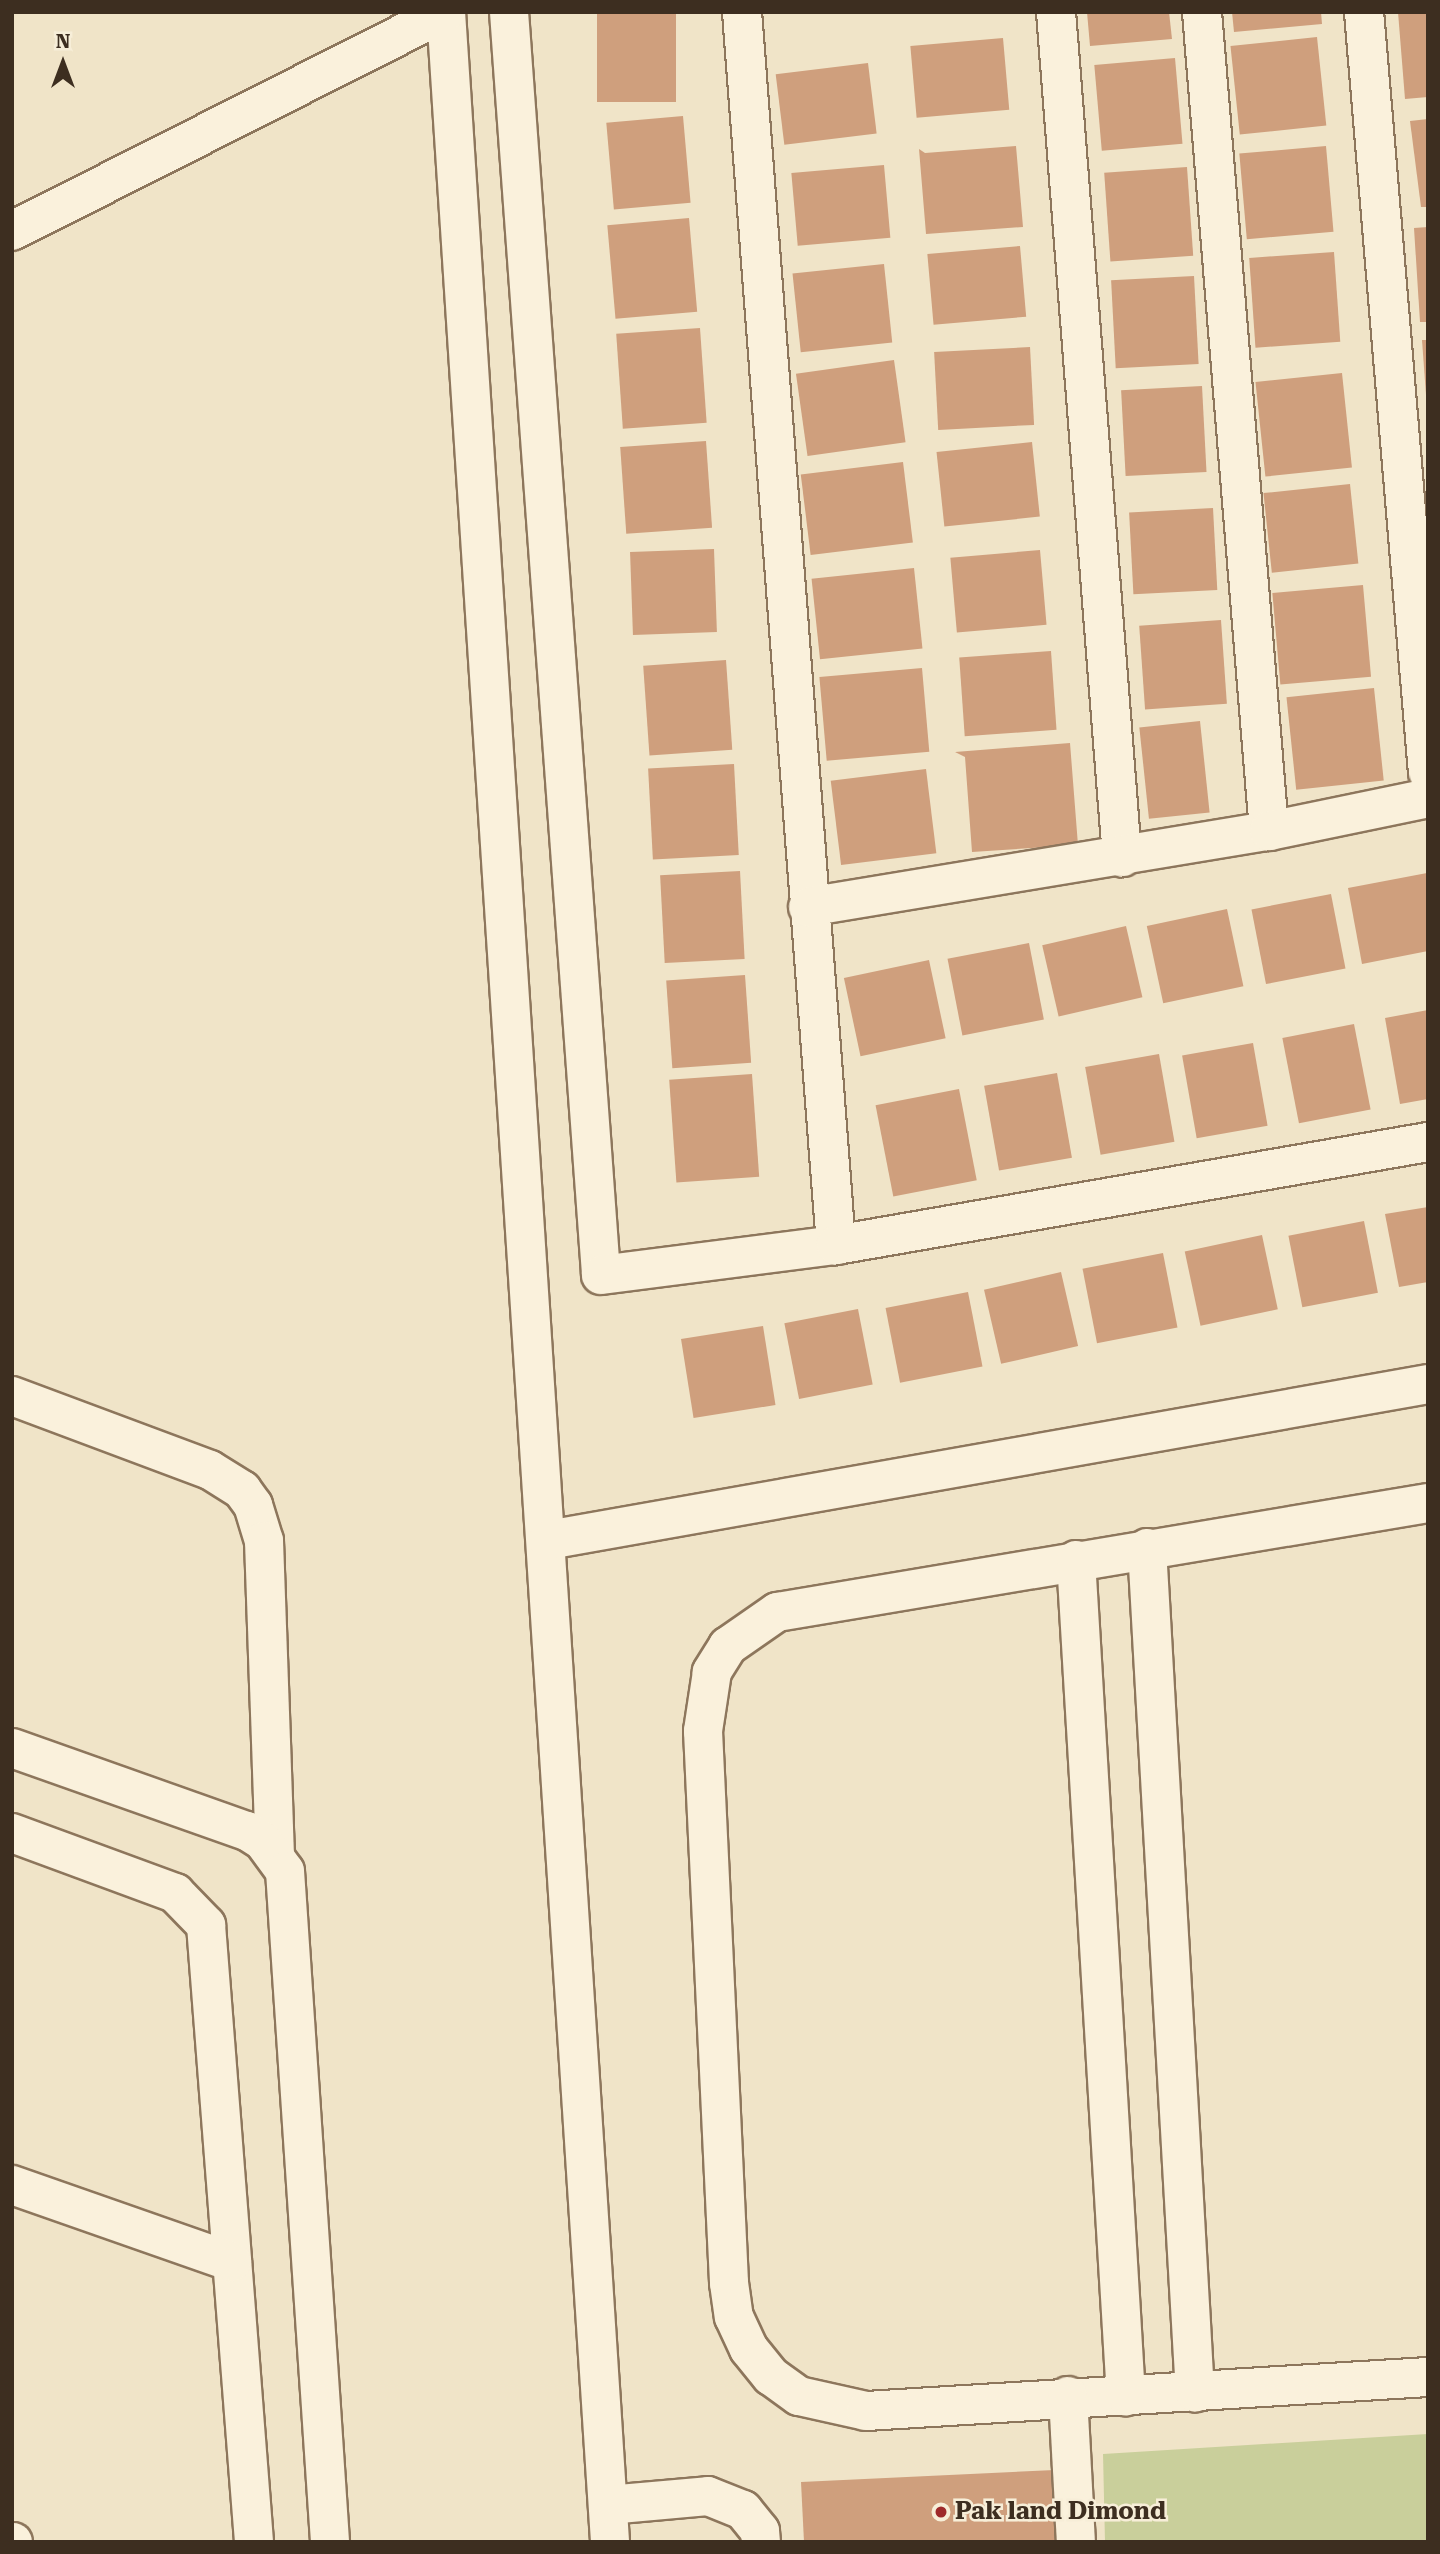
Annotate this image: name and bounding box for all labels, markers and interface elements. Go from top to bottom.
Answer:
north arrow [28,28,98,98]
text: N [56,30,70,53]
place label: Pak land Dimond [955,2498,1166,2526]
marker: Pak land Dimond [933,2504,949,2520]

